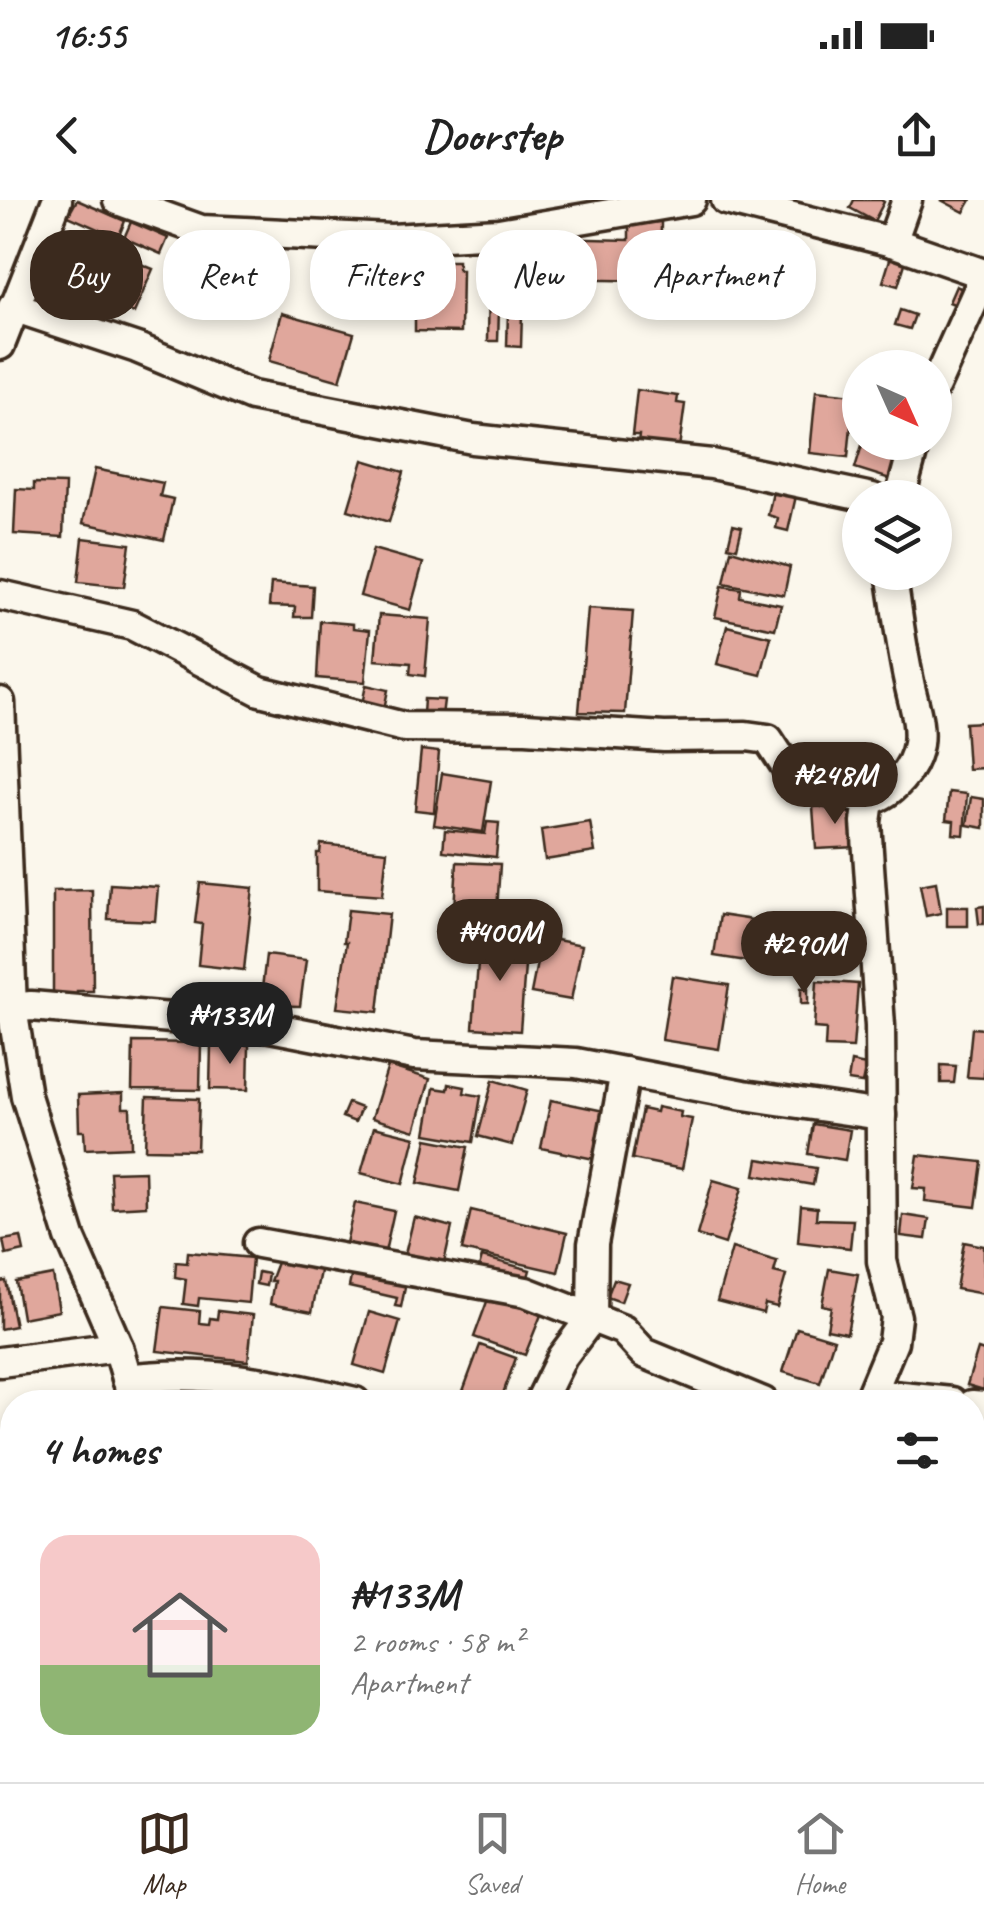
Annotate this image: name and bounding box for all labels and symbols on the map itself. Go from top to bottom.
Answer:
north arrow [842,350,952,460]
pin: ₦248M [765,742,905,827]
pin: ₦400M [430,899,570,984]
pin: ₦290M [734,911,874,996]
pin: ₦133M [160,982,300,1067]

